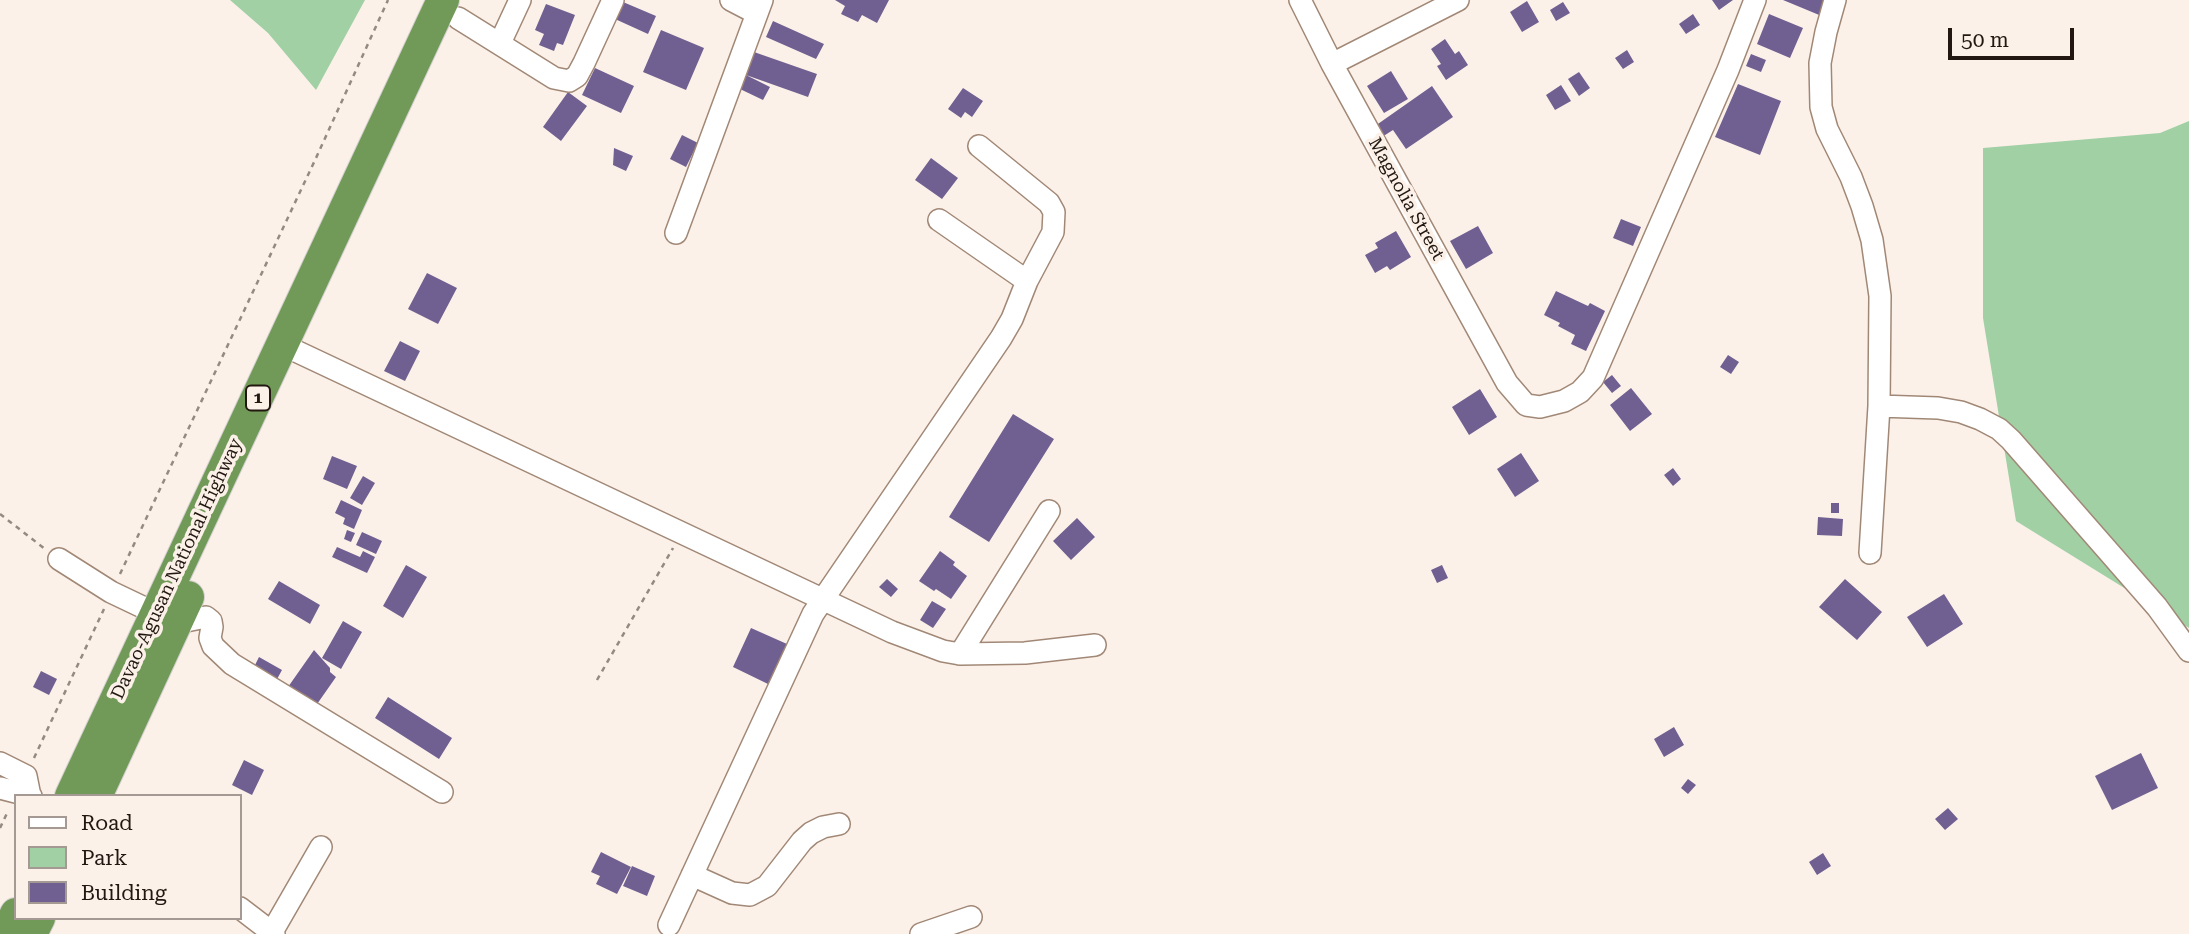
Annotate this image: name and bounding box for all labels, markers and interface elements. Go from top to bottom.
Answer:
scale bar [1951,14,2077,58]
text: 50 m [1961,28,2009,52]
street label: Magnolia Street [1363,134,1449,264]
road number: 1 [246,386,270,410]
street label: Davao-Agusan National Highway [107,435,247,703]
legend [14,794,242,920]
text: Road [81,811,133,835]
text: Park [81,846,127,870]
text: Building [81,881,167,905]

